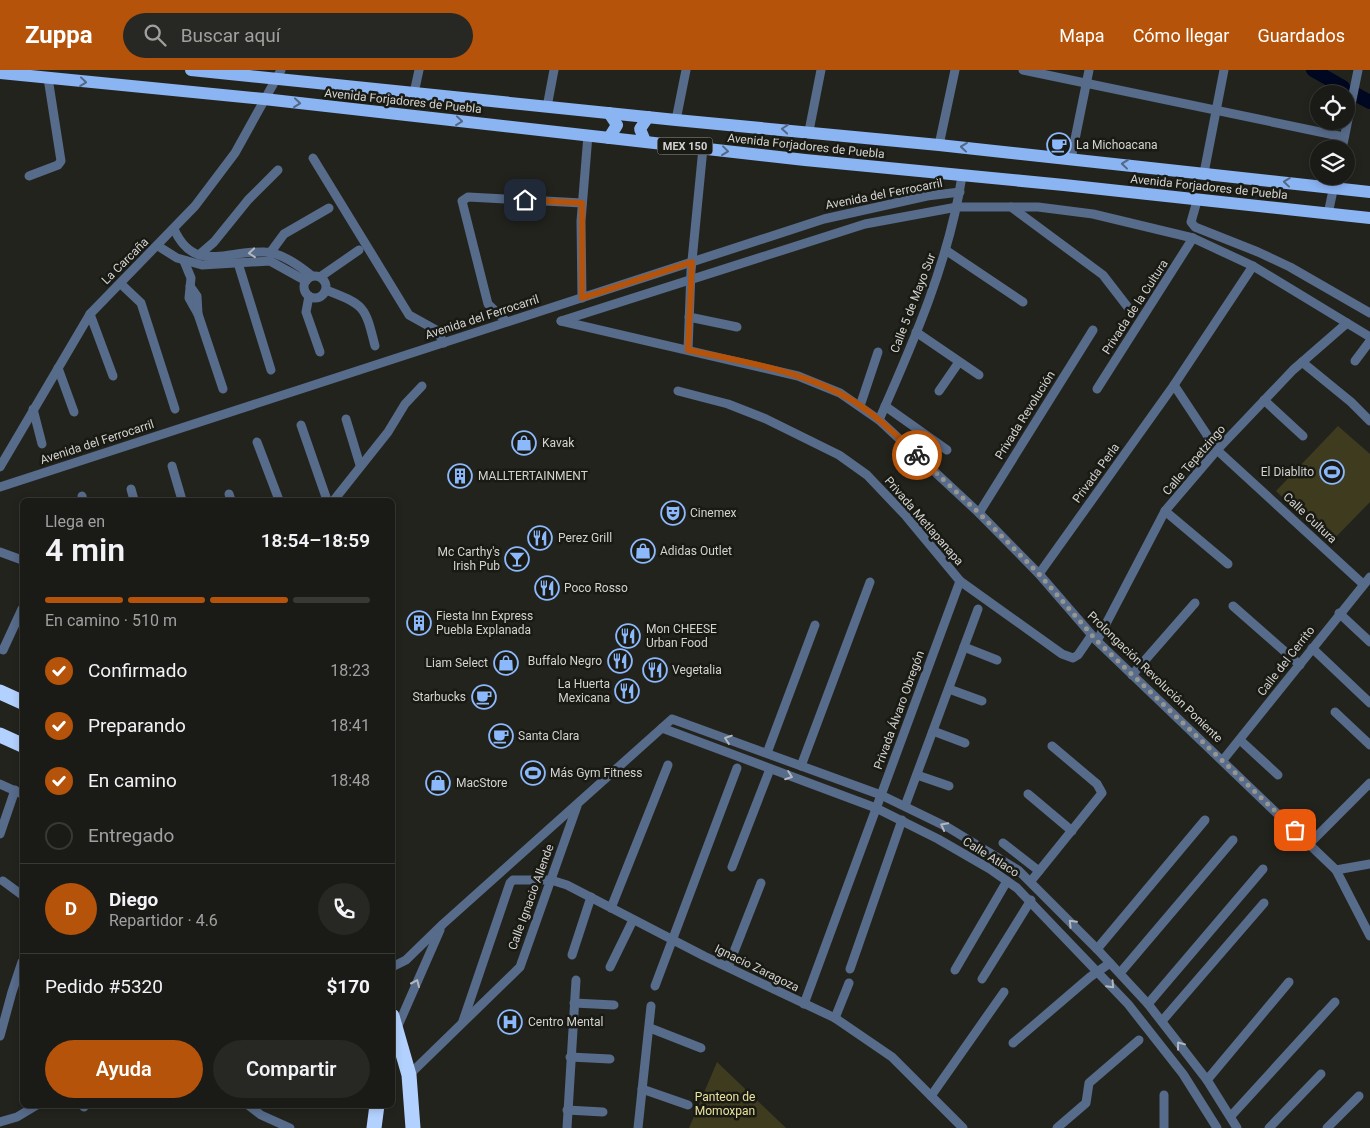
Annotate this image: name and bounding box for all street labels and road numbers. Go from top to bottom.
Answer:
street label: Avenida Forjadores de Puebla [324,86,482,116]
street label: Avenida Forjadores de Puebla [727,131,885,161]
road number: MEX 150 [658,138,712,154]
street label: Avenida Forjadores de Puebla [1130,172,1288,202]
street label: Avenida del Ferrocarril [824,176,944,212]
street label: La Carcaña [99,235,151,287]
street label: Calle 5 de Mayo Sur [888,251,938,355]
street label: Privada de la Cultura [1099,257,1171,357]
street label: Avenida del Ferrocarril [423,292,541,342]
street label: Privada Revolución [992,368,1058,462]
street label: Avenida del Ferrocarril [38,417,156,467]
street label: Calle Tepetzingo [1160,422,1228,498]
street label: Privada Perla [1070,440,1122,506]
street label: Privada Metlapanapa [882,474,966,568]
street label: Calle Cultura [1280,490,1340,546]
street label: Prolongación Revolución Poniente [1085,609,1225,745]
street label: Calle del Cerrito [1254,623,1318,699]
street label: Privada Álvaro Obregón [870,648,927,771]
street label: Calle Atlaco [960,834,1022,880]
street label: Calle Ignacio Allende [505,842,557,952]
street label: Ignacio Zaragoza [712,941,802,995]

